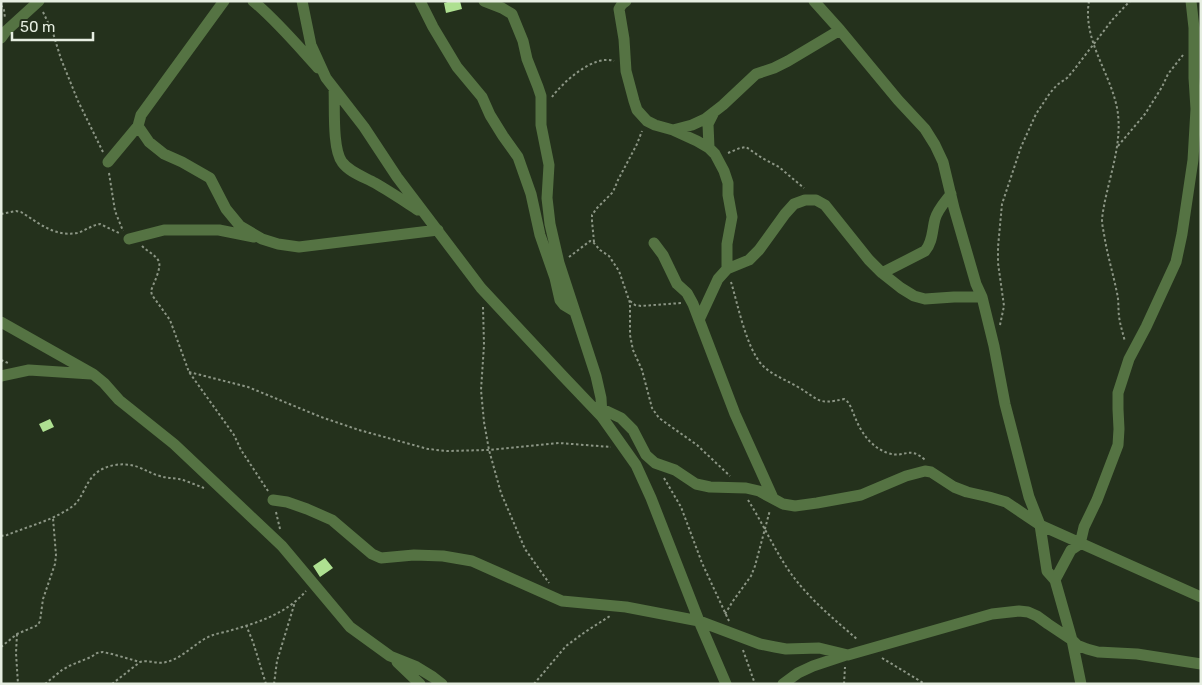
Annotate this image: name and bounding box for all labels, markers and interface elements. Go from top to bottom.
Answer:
scale bar [12,10,94,42]
text: 50 m [20,18,55,36]

